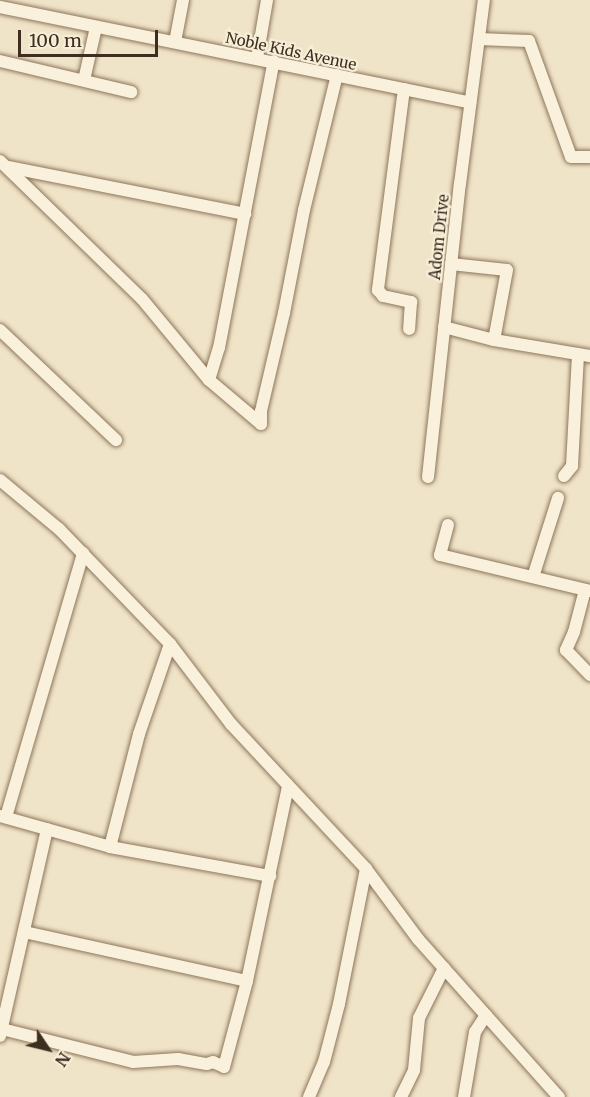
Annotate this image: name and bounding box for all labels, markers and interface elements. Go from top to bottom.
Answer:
scale bar [21,18,160,56]
street label: Noble Kids Avenue [224,28,358,74]
text: 100 m [29,29,82,52]
street label: Adom Drive [426,193,452,281]
north arrow [18,1019,78,1079]
text: N [51,1048,75,1070]

